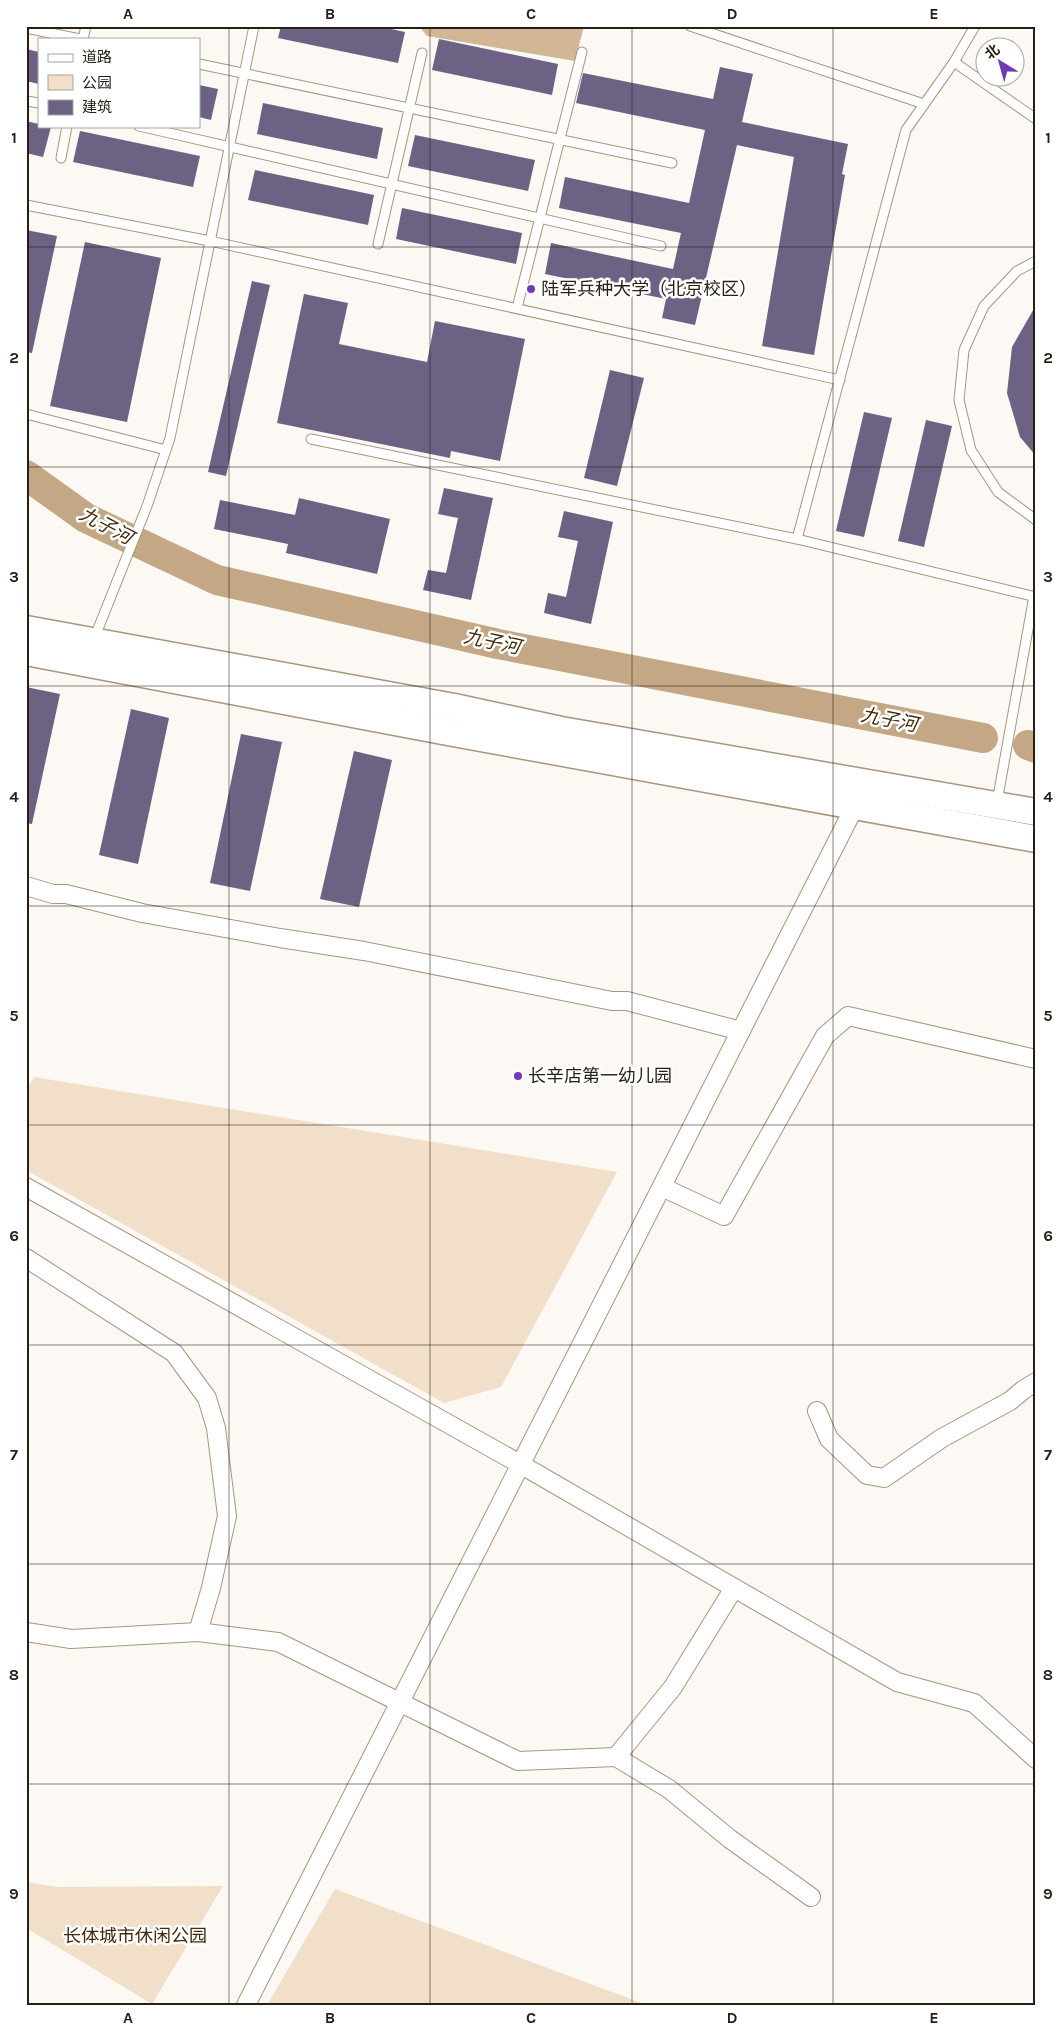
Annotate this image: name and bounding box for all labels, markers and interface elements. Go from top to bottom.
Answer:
text: A [123,4,133,23]
text: B [325,4,335,23]
text: C [526,4,536,23]
text: D [727,4,738,23]
text: E [929,4,939,23]
legend [38,38,200,128]
north arrow [974,38,1024,88]
text: 北 [982,41,1003,63]
text: 道路 [82,48,112,66]
text: 公园 [82,74,112,92]
text: 建筑 [82,98,112,116]
text: 1 [11,128,17,147]
text: 1 [1045,128,1051,147]
place label: 陆军兵种大学（北京校区） [541,278,757,300]
marker: 陆军兵种大学（北京校区） [525,283,537,295]
text: 2 [9,348,19,367]
text: 2 [1043,348,1053,367]
water label: 九子河 [76,503,140,551]
text: 3 [9,567,19,586]
text: 3 [1043,567,1053,586]
water label: 九子河 [462,625,526,660]
water label: 九子河 [859,704,923,737]
text: 4 [9,787,19,806]
text: 4 [1043,787,1053,806]
text: 5 [9,1006,19,1025]
text: 5 [1043,1006,1053,1025]
place label: 长辛店第一幼儿园 [528,1065,672,1087]
marker: 长辛店第一幼儿园 [512,1070,524,1082]
text: 6 [9,1226,19,1245]
text: 6 [1043,1226,1053,1245]
text: 7 [10,1445,18,1464]
text: 7 [1044,1445,1052,1464]
text: 8 [9,1665,19,1684]
text: 8 [1043,1665,1053,1684]
text: 9 [9,1884,19,1903]
text: 9 [1043,1884,1053,1903]
park label: 长体城市休闲公园 [63,1925,207,1947]
text: A [123,2008,133,2027]
text: B [325,2008,335,2027]
text: C [526,2008,536,2027]
text: D [727,2008,738,2027]
text: E [929,2008,939,2027]

